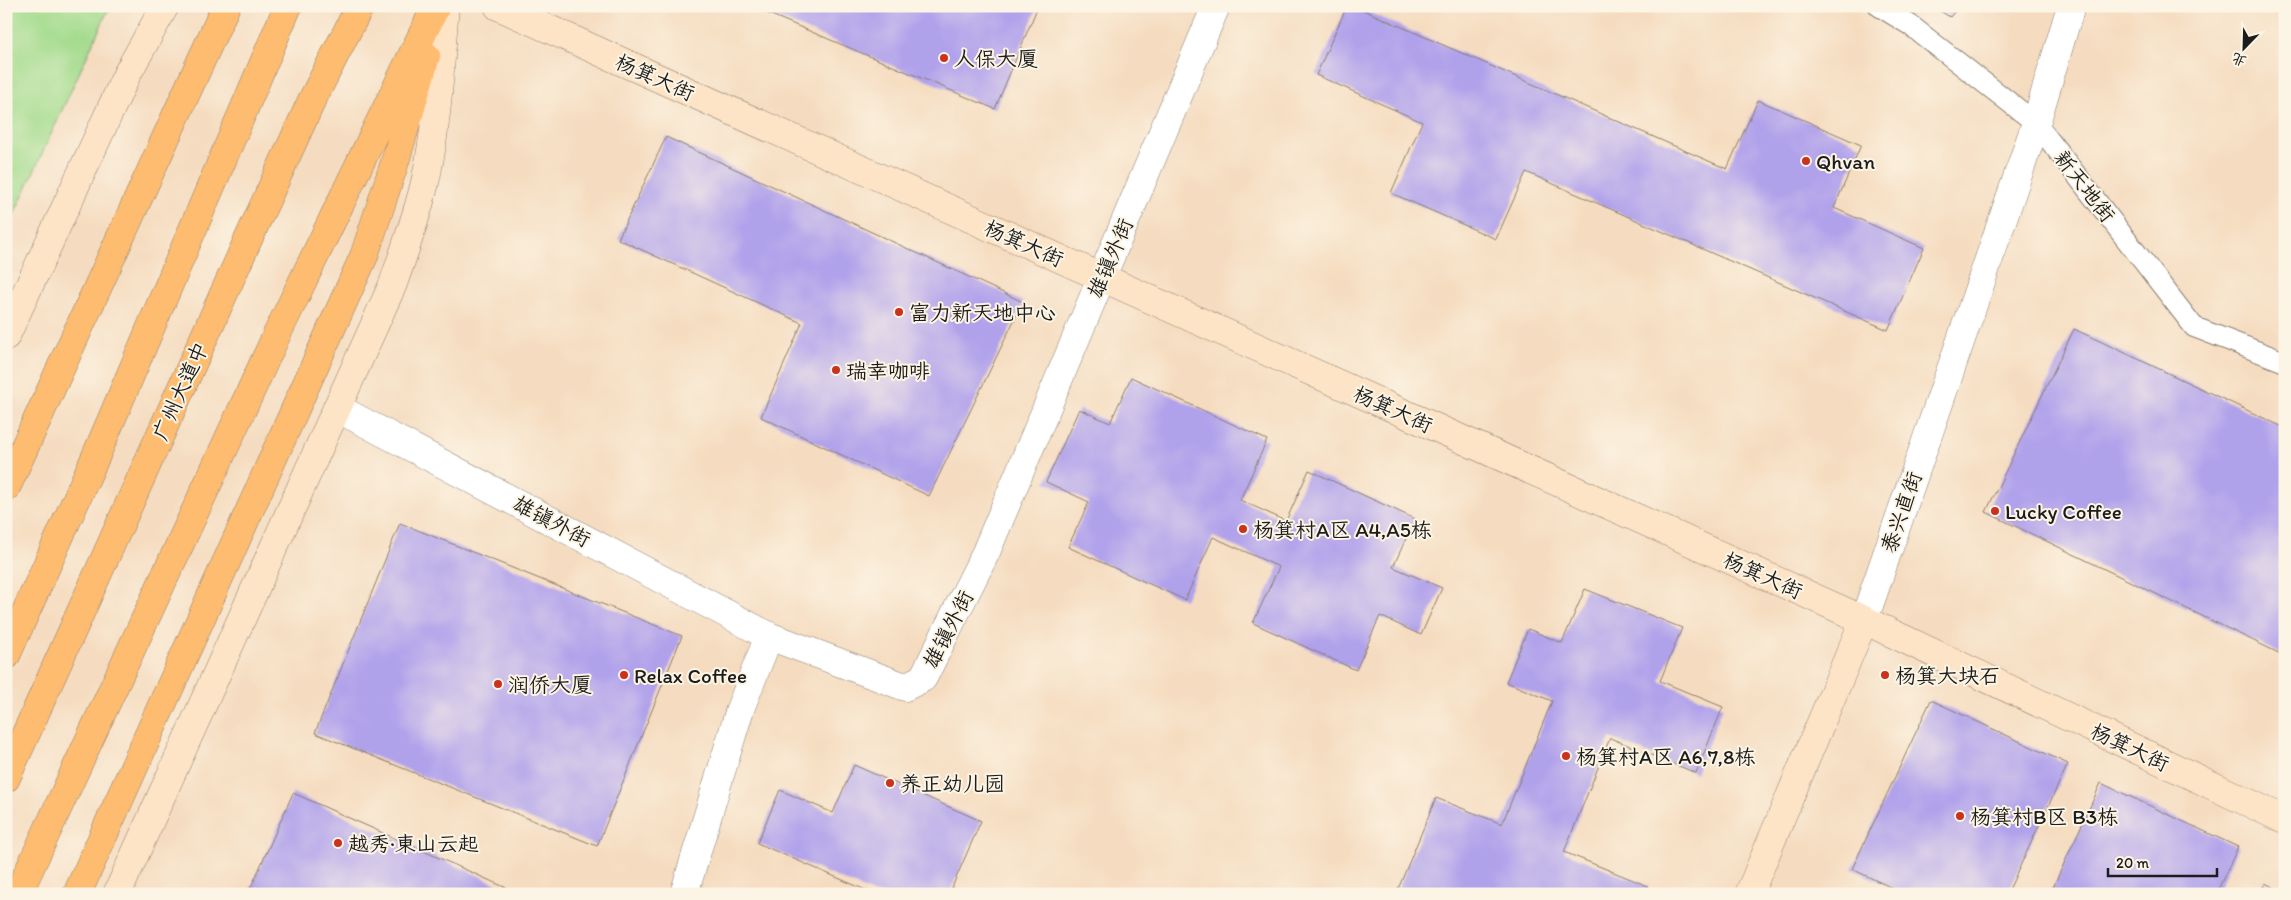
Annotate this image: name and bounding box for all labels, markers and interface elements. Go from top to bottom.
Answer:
north arrow [2218,22,2268,72]
place label: 人保大厦 [954,46,1038,71]
street label: 杨箕大街 [612,48,698,106]
text: 北 [2229,49,2249,70]
marker: 人保大厦 [938,52,950,64]
street label: 新天地街 [2049,145,2121,227]
place label: Qhvan [1816,149,1875,174]
marker: Qhvan [1800,155,1812,167]
street label: 杨箕大街 [981,214,1067,272]
street label: 雄镇外街 [1082,214,1138,302]
place label: 富力新天地中心 [909,300,1056,325]
marker: 富力新天地中心 [893,306,905,318]
street label: 广州大道中 [147,338,213,444]
place label: 瑞幸咖啡 [846,358,930,383]
marker: 瑞幸咖啡 [830,364,842,376]
street label: 杨箕大街 [1350,380,1436,438]
street label: 泰兴直街 [1876,468,1926,556]
street label: 雄镇外街 [509,490,595,552]
place label: Lucky Coffee [2005,499,2122,524]
marker: Lucky Coffee [1989,505,2001,517]
place label: 杨箕村A区 A4,A5栋 [1253,517,1432,542]
marker: 杨箕村A区 A4,A5栋 [1237,523,1249,535]
street label: 杨箕大街 [1720,546,1806,604]
street label: 雄镇外街 [918,586,978,672]
place label: Relax Coffee [634,663,747,688]
place label: 杨箕大块石 [1895,663,2000,688]
marker: Relax Coffee [618,669,630,681]
marker: 杨箕大块石 [1879,669,1891,681]
place label: 润侨大厦 [508,672,592,697]
marker: 润侨大厦 [492,678,504,690]
street label: 杨箕大街 [2087,718,2173,776]
place label: 杨箕村A区 A6,7,8栋 [1576,744,1756,769]
marker: 杨箕村A区 A6,7,8栋 [1560,750,1572,762]
place label: 养正幼儿园 [900,771,1005,796]
marker: 养正幼儿园 [884,777,896,789]
place label: 杨箕村B区 B3栋 [1970,804,2118,829]
marker: 杨箕村B区 B3栋 [1954,810,1966,822]
place label: 越秀·東山云起 [348,831,479,856]
marker: 越秀·東山云起 [332,837,344,849]
scale bar [2108,845,2217,877]
text: 20 m [2116,854,2150,872]

